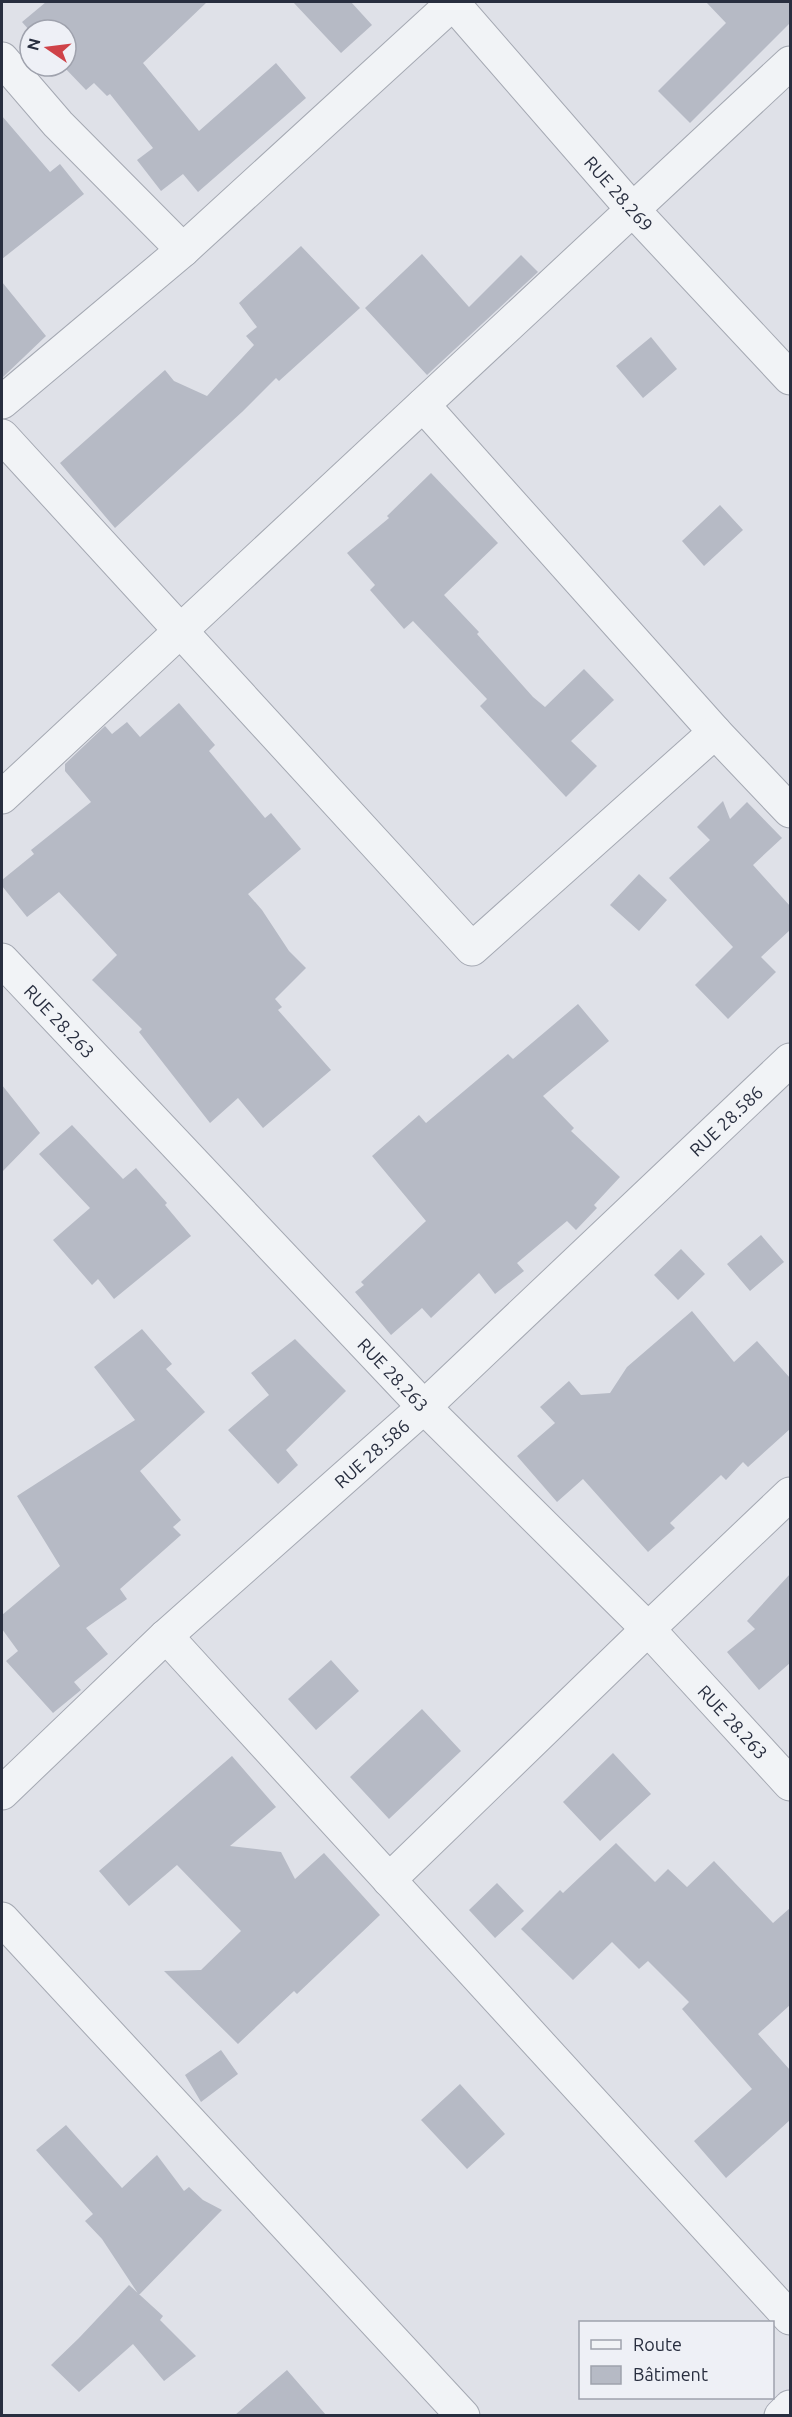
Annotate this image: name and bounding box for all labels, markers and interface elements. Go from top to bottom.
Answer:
north arrow [18,18,78,78]
text: N [23,36,44,52]
street label: RUE 28.269 [581,152,657,235]
street label: RUE 28.263 [20,980,99,1062]
street label: RUE 28.586 [685,1082,766,1160]
street label: RUE 28.263 [354,1334,432,1415]
street label: RUE 28.586 [330,1415,413,1492]
street label: RUE 28.263 [694,1681,772,1763]
legend [579,2321,774,2399]
text: Route [633,2334,682,2354]
text: Bâtiment [633,2364,708,2384]

